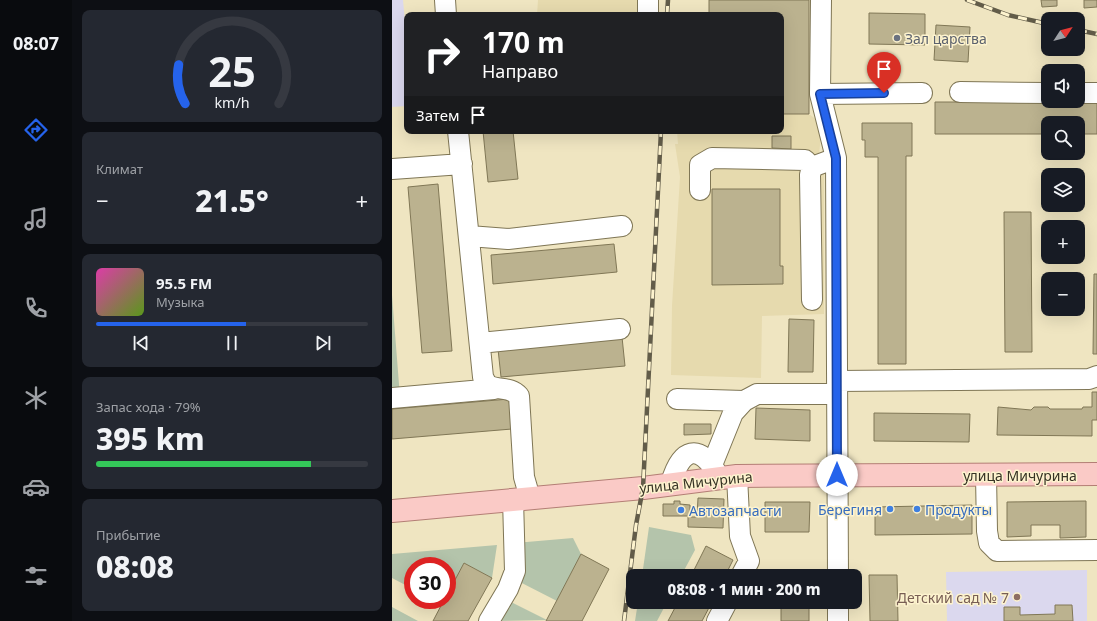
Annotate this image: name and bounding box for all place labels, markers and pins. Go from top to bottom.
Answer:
place label: Зал царства [905,29,987,48]
marker: Зал царства [892,33,902,43]
pin [867,52,901,93]
place label: Берегиня [818,500,882,519]
place label: Продукты [925,500,992,519]
place label: Автозапчасти [689,501,782,520]
marker: Берегиня [885,504,895,514]
marker: Продукты [912,504,922,514]
marker: Автозапчасти [676,505,686,515]
place label: Детский сад № 7 [897,588,1009,607]
marker: Детский сад № 7 [1012,592,1022,602]

